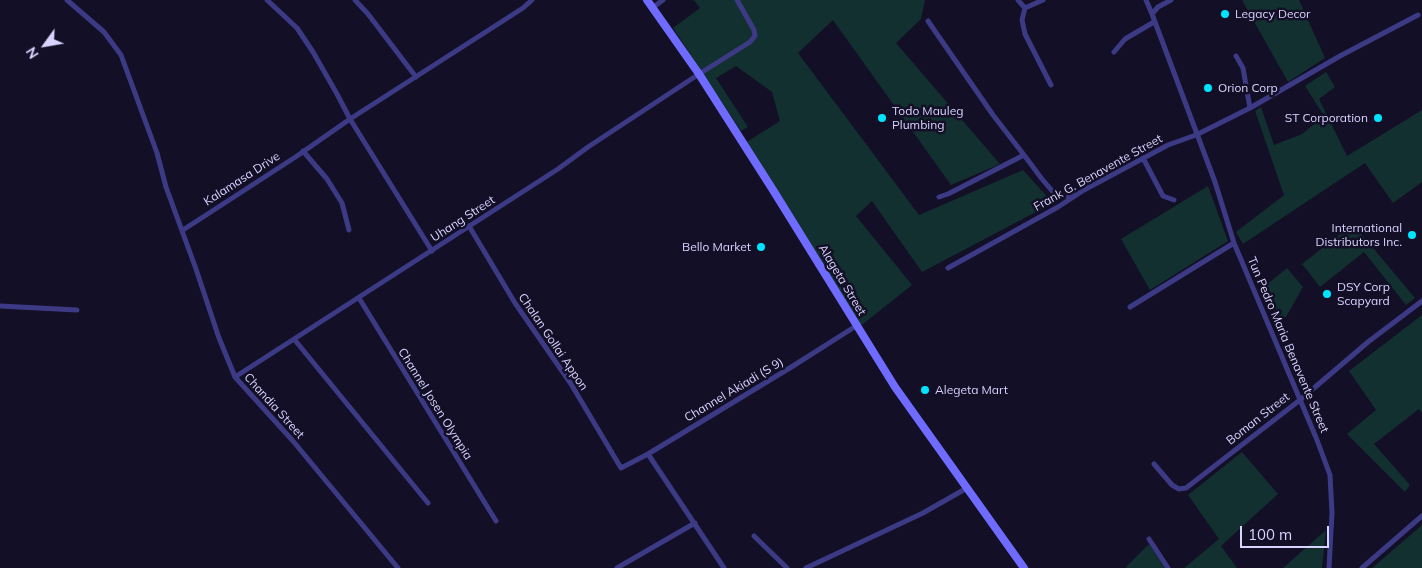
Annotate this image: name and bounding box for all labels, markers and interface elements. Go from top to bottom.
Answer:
place label: Legacy Decor [1235,7,1310,21]
marker: Legacy Decor [1219,8,1231,20]
north arrow [20,20,70,70]
text: N [22,44,43,62]
place label: Orion Corp [1218,81,1278,95]
marker: Orion Corp [1202,82,1214,94]
place label: Todo Mauleg Plumbing [892,104,963,132]
place label: ST Corporation [1285,111,1368,125]
marker: Todo Mauleg Plumbing [876,112,888,124]
marker: ST Corporation [1372,112,1384,124]
street label: Frank G. Benavente Street [1031,132,1165,214]
street label: Kalamasa Drive [201,149,283,209]
street label: Uhang Street [428,193,498,245]
place label: International Distributors Inc. [1315,221,1402,249]
marker: International Distributors Inc. [1406,229,1418,241]
place label: Bello Market [682,240,751,254]
marker: Bello Market [755,241,767,253]
street label: Alageta Street [815,242,869,318]
street label: Tun Pedro Maria Benavente Street [1244,255,1332,435]
place label: DSY Corp Scapyard [1337,280,1390,308]
marker: DSY Corp Scapyard [1321,288,1333,300]
street label: Chalan Gollai Appon [515,291,591,393]
street label: Channel Josen Olympia [395,346,475,462]
street label: Channel Akiadi (S 9) [682,355,786,425]
street label: Chandia Street [241,370,307,442]
place label: Alegeta Mart [935,383,1008,397]
marker: Alegeta Mart [919,384,931,396]
street label: Boman Street [1224,390,1292,448]
scale bar [1242,516,1331,548]
text: 100 m [1248,525,1292,544]

